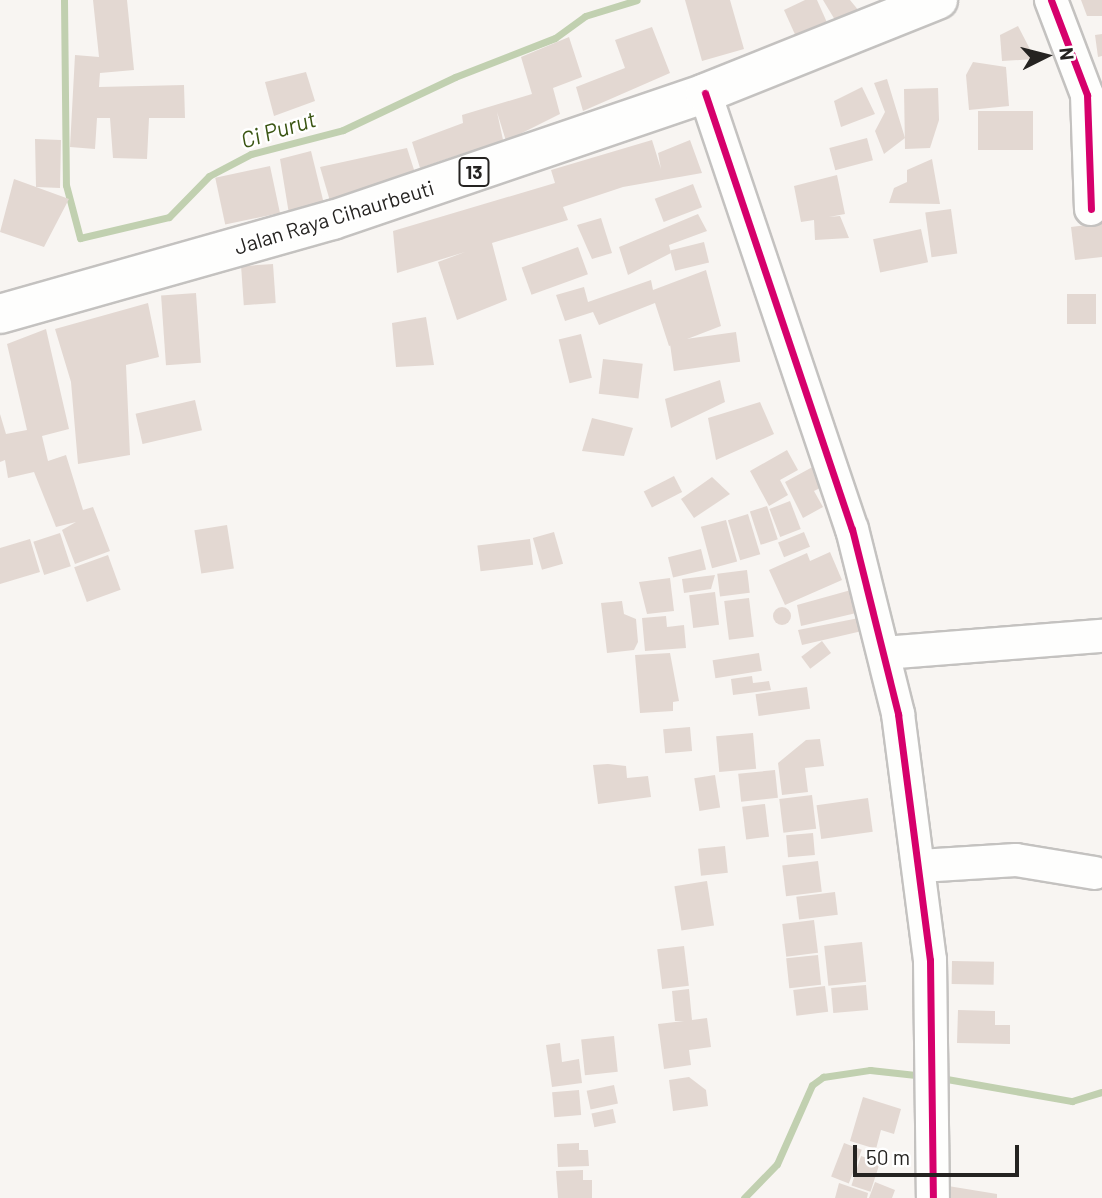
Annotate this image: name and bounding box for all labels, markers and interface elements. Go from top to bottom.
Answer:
north arrow [1011,21,1081,91]
text: N [1055,46,1079,61]
water label: Ci Purut [237,105,319,153]
road number: 13 [458,156,490,188]
street label: Jalan Raya Cihaurbeuti [231,175,437,259]
scale bar [857,1132,1023,1176]
text: 50 m [866,1144,910,1169]

